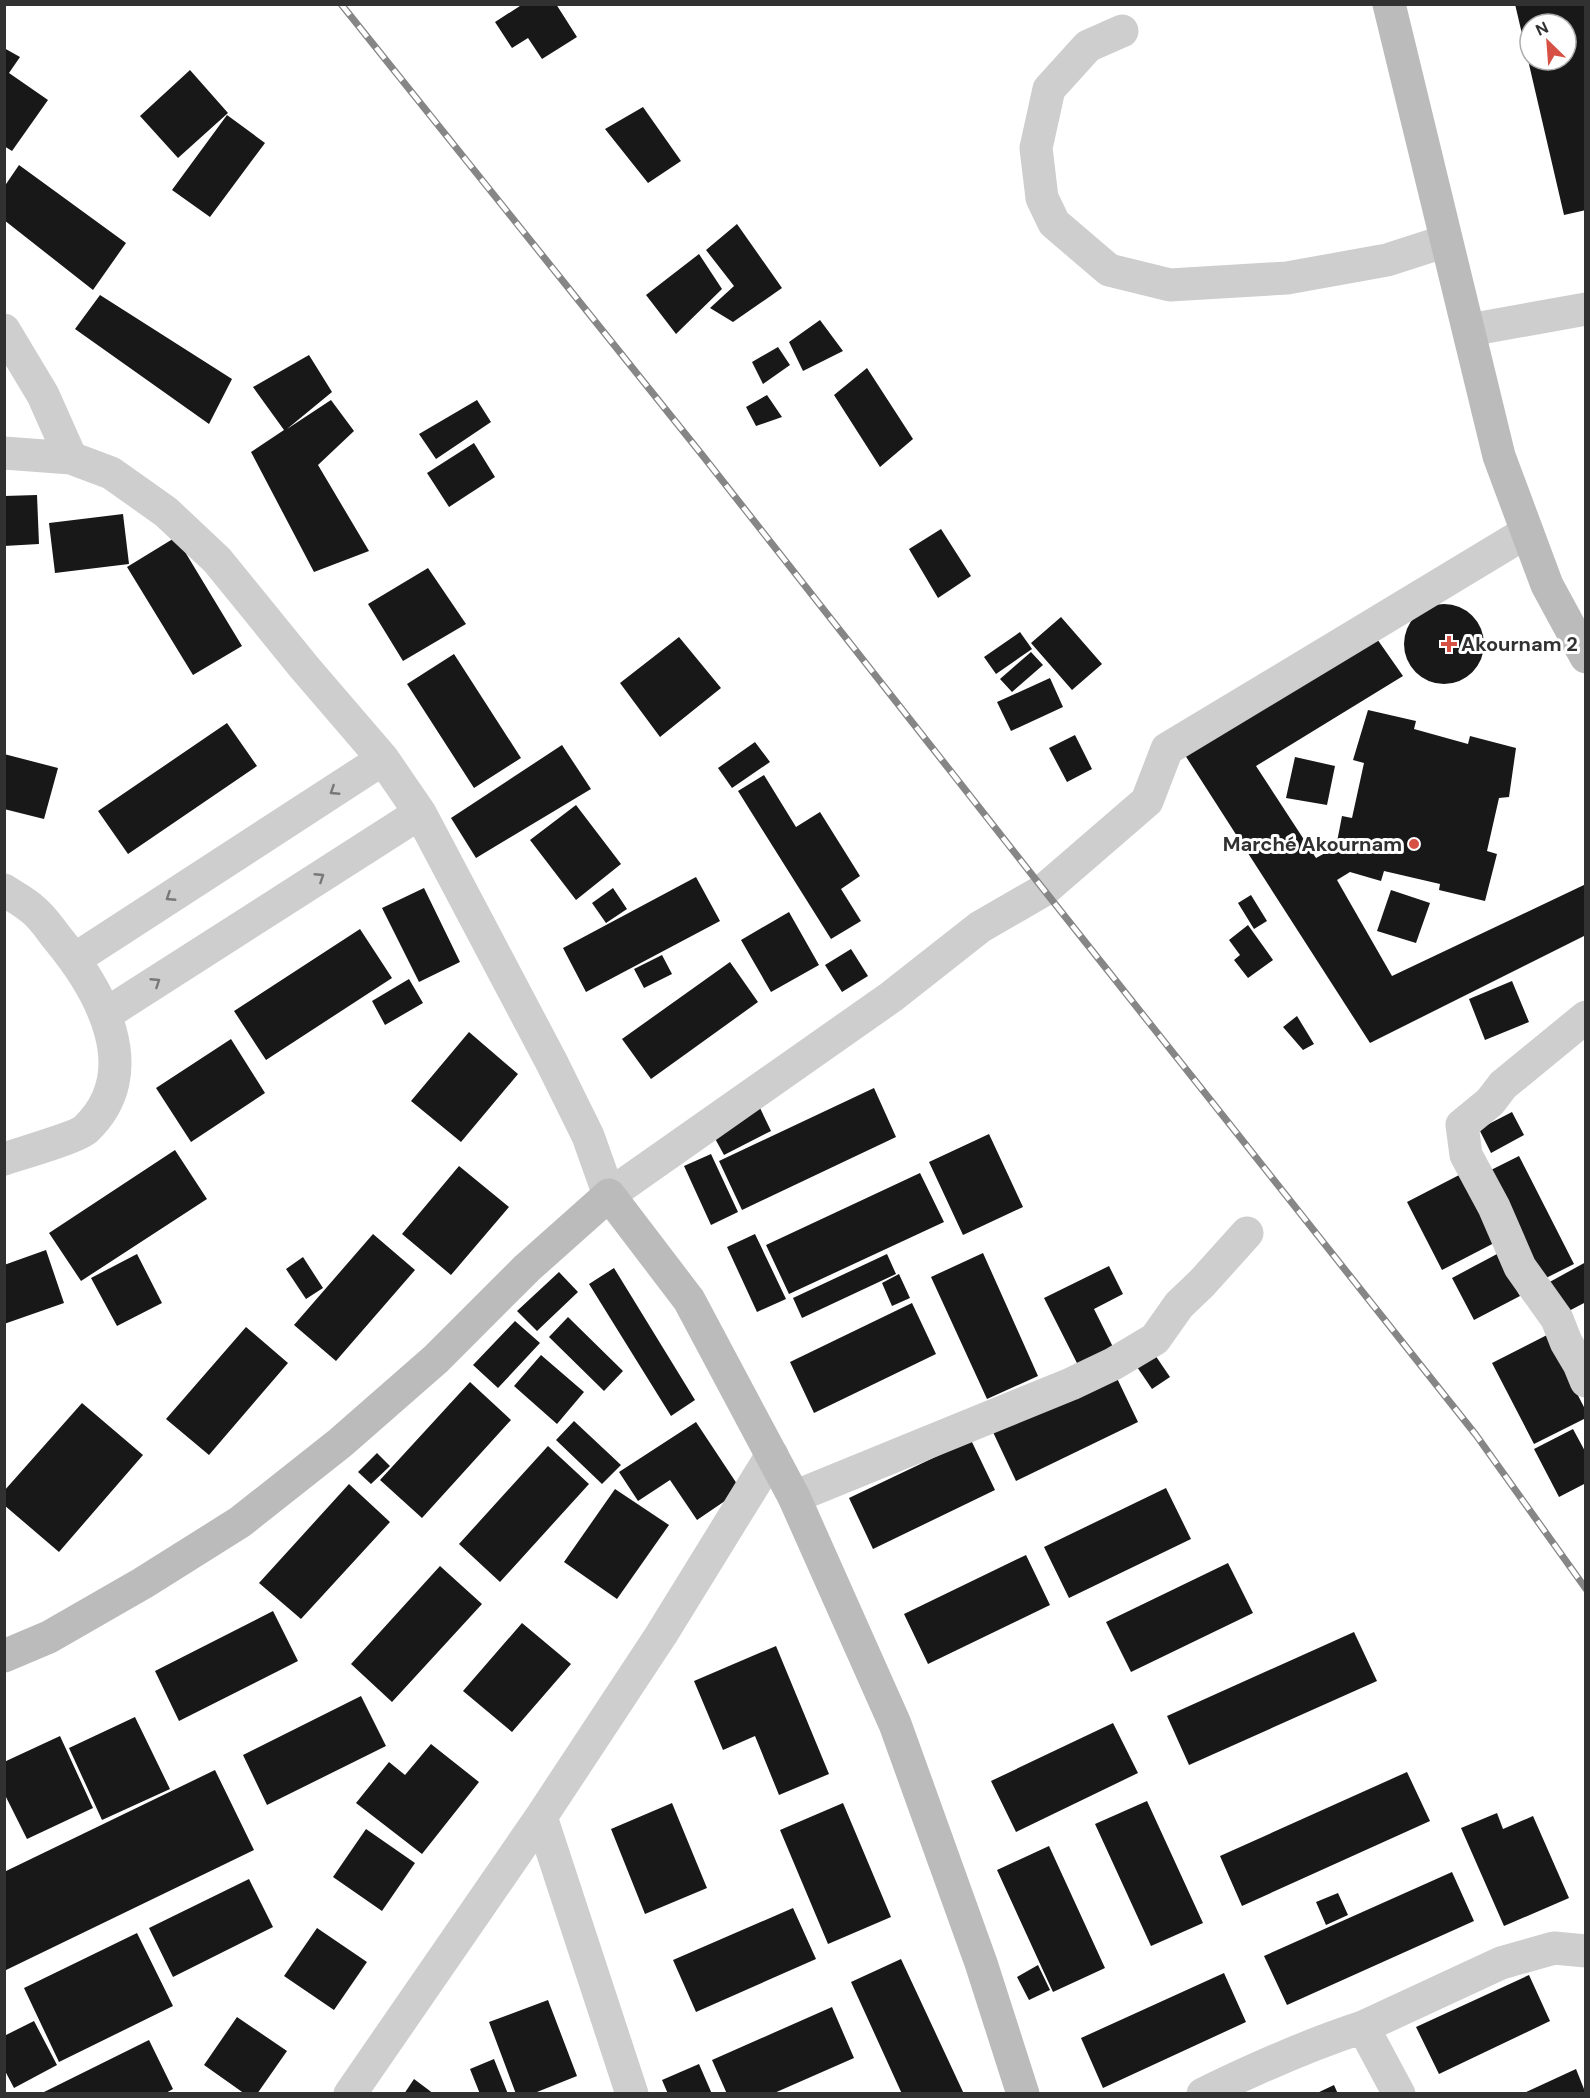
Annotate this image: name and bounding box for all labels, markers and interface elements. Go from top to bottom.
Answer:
north arrow [1518,12,1578,72]
text: N [1532,17,1552,41]
place label: Akournam 2 [1461,631,1578,657]
marker: Akournam 2 [1442,637,1456,651]
one-way arrow [330,784,341,795]
place label: Marché Akournam [1223,831,1402,857]
marker: Marché Akournam [1407,837,1421,851]
one-way arrow [314,873,324,885]
one-way arrow [166,890,177,901]
one-way arrow [149,978,160,989]

